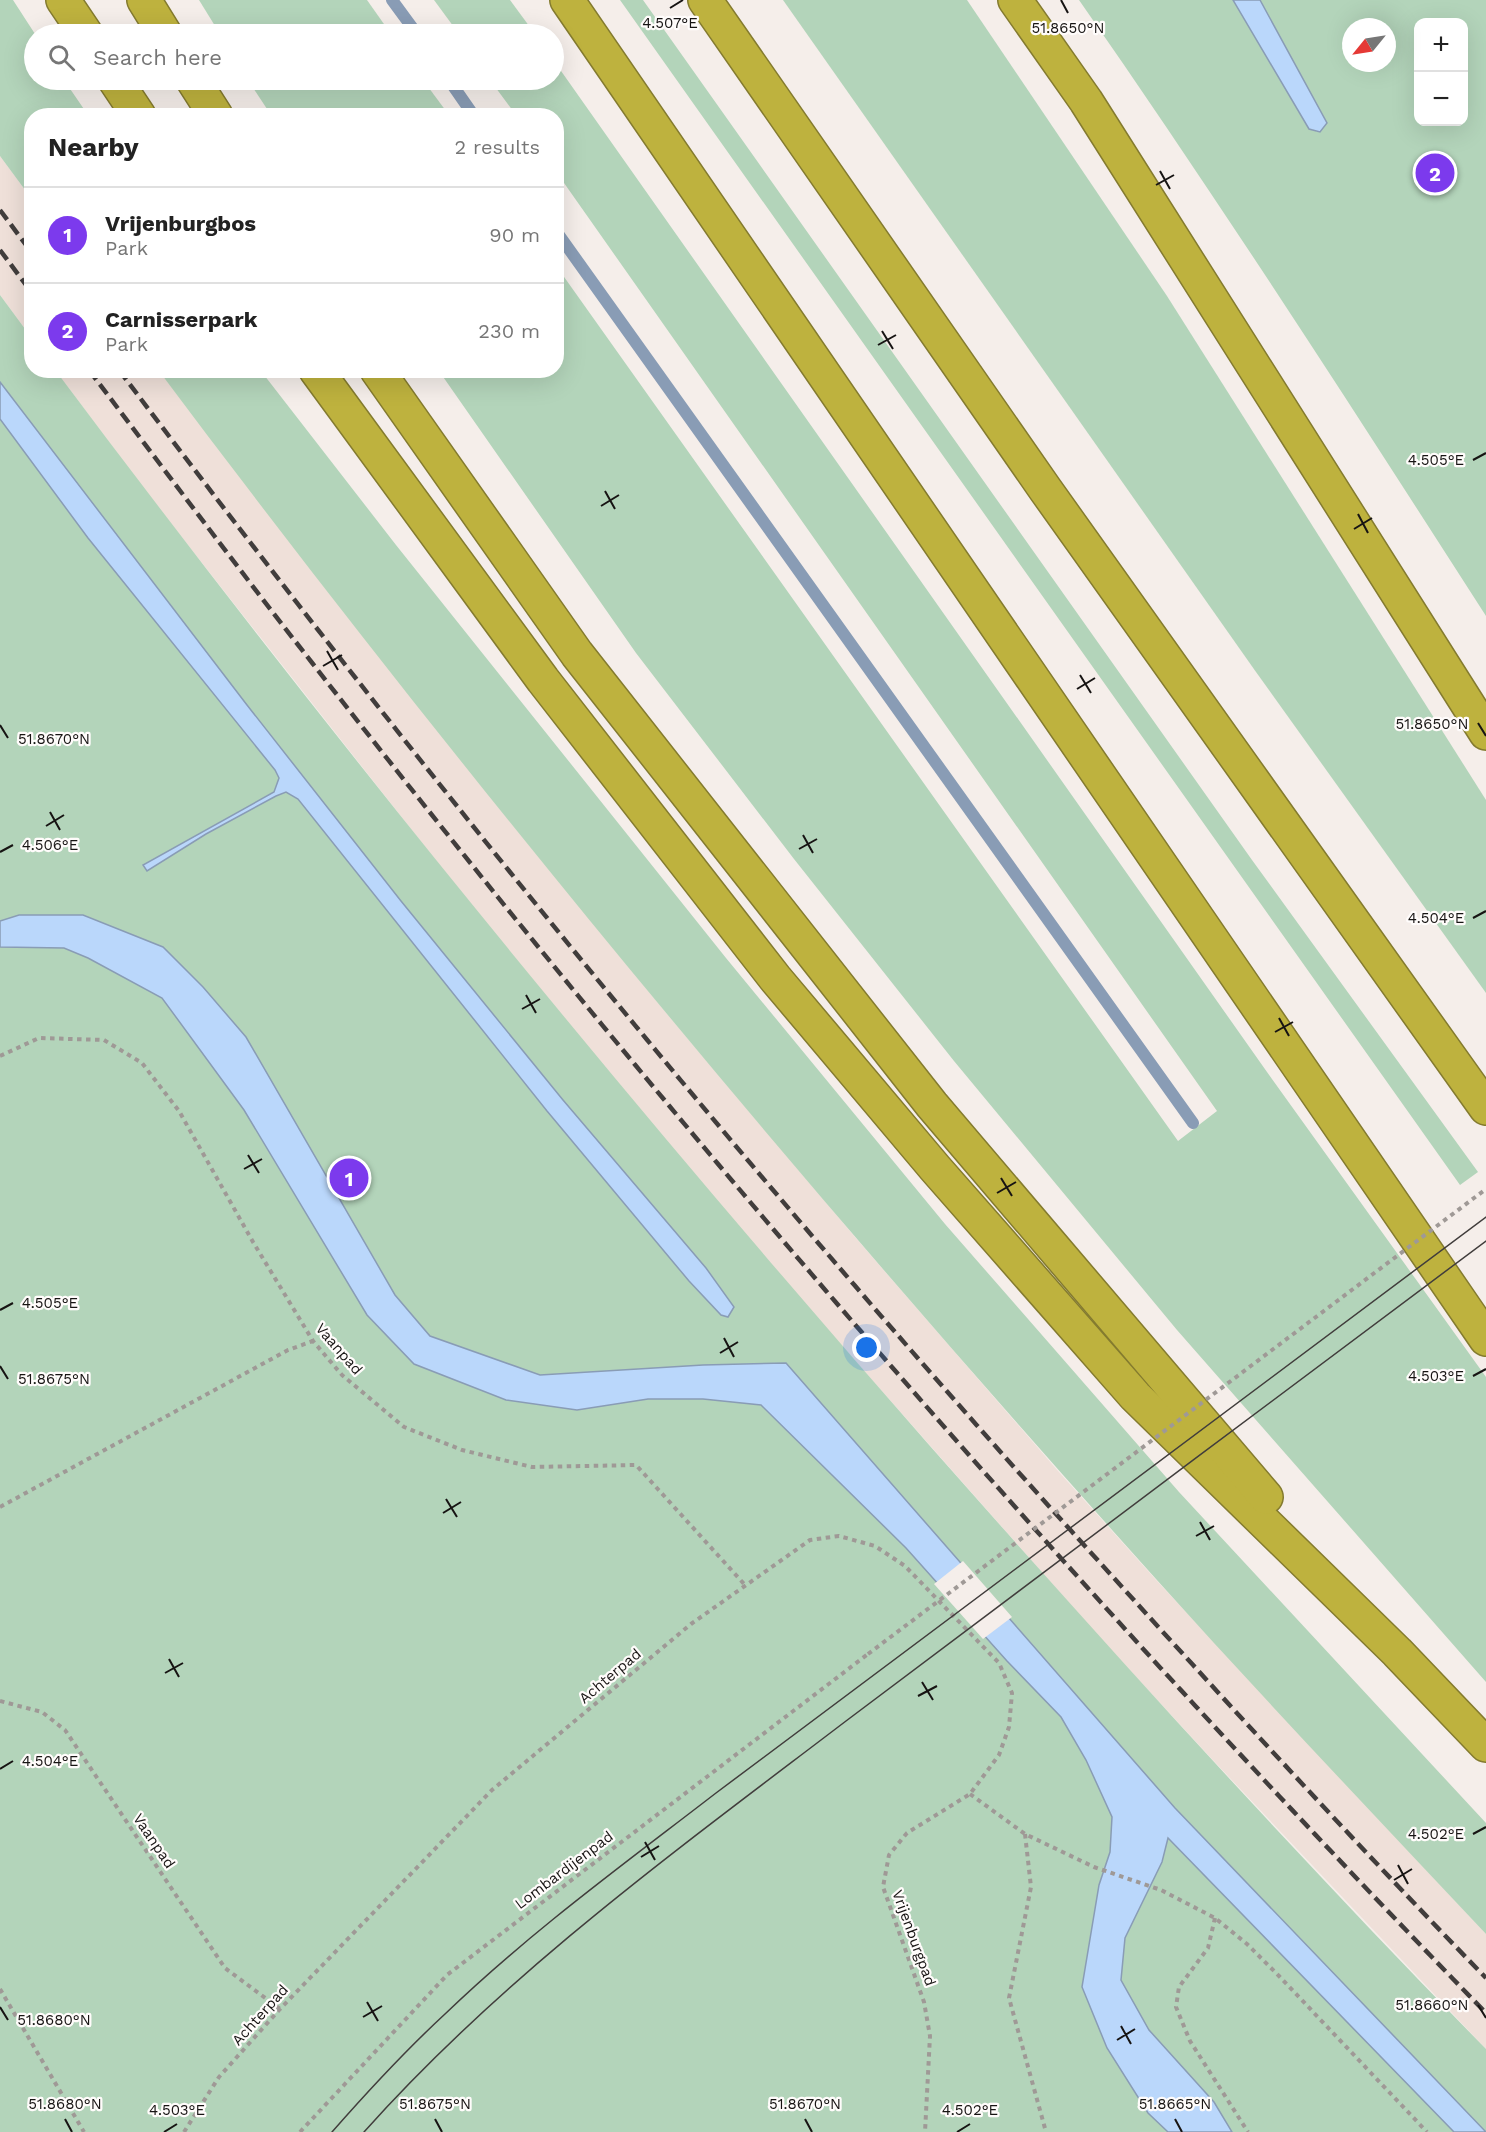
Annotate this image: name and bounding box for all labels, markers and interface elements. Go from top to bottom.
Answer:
text: 4.507°E [642,14,698,32]
north arrow [1342,18,1396,72]
map controls [1414,18,1468,126]
button: + [1414,18,1468,72]
text: 51.8650°N [1032,19,1104,37]
search box [24,24,564,90]
icon: search [45,41,78,74]
text: Search here [93,45,222,70]
button: − [1414,72,1468,126]
text: Nearby [48,132,139,162]
text: 2 results [455,135,540,159]
pin: 2 [1416,150,1454,195]
text: Vrijenburgbos [105,211,256,236]
text: 1 [63,223,72,247]
text: 90 m [489,223,540,247]
text: Park [105,236,148,260]
text: Carnisserpark [105,307,257,332]
text: 2 [62,319,73,343]
text: 230 m [478,319,540,343]
text: Park [105,332,148,356]
text: 4.505°E [1408,451,1464,469]
text: 51.8650°N [1396,715,1468,733]
text: 51.8670°N [18,730,90,748]
text: 4.506°E [22,836,78,854]
text: 4.504°E [1408,909,1464,927]
pin: 1 [330,1156,368,1200]
text: 4.505°E [22,1294,78,1312]
street label: Vaanpad [312,1320,366,1378]
your location [852,1333,881,1362]
text: 4.503°E [1408,1367,1464,1385]
text: 51.8675°N [18,1370,90,1388]
street label: Achterpad [575,1645,645,1707]
text: 4.504°E [22,1752,78,1770]
street label: Vaanpad [129,1810,179,1872]
text: 4.502°E [1408,1825,1464,1843]
street label: Lombardijenpad [511,1827,617,1913]
street label: Vrijenburgpad [888,1888,940,1988]
street label: Achterpad [228,1981,292,2049]
text: 51.8660°N [1395,1996,1469,2014]
text: 51.8680°N [17,2011,91,2029]
text: 51.8680°N [28,2095,102,2113]
text: 51.8675°N [399,2095,471,2113]
text: 51.8670°N [769,2095,841,2113]
text: 51.8665°N [1139,2095,1211,2113]
text: 4.503°E [149,2101,205,2119]
text: 4.502°E [942,2101,998,2119]

